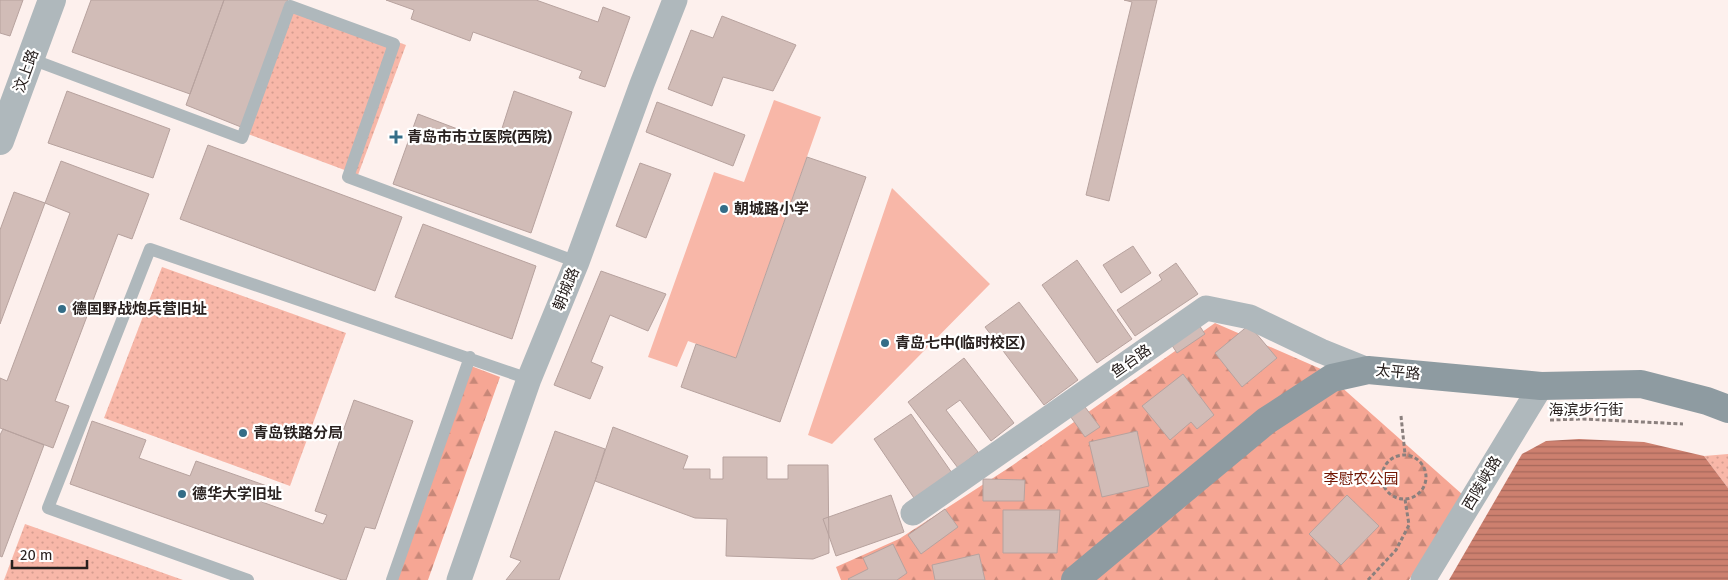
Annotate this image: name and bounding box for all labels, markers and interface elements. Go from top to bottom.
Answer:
street label: 汶上路 [10,47,42,95]
place label: 青岛市市立医院(西院) [407,128,552,146]
marker: 青岛市市立医院(西院) [389,130,403,144]
place label: 朝城路小学 [734,200,809,218]
marker: 朝城路小学 [718,203,730,215]
street label: 朝城路 [549,265,583,313]
place label: 德国野战炮兵营旧址 [72,300,207,318]
marker: 德国野战炮兵营旧址 [56,303,68,315]
place label: 青岛七中(临时校区) [895,334,1025,352]
marker: 青岛七中(临时校区) [879,337,891,349]
street label: 鱼台路 [1107,341,1155,381]
street label: 太平路 [1375,361,1421,383]
street label: 海滨步行街 [1548,401,1624,419]
place label: 青岛铁路分局 [253,424,343,442]
marker: 青岛铁路分局 [237,427,249,439]
street label: 西陵峡路 [1459,453,1505,513]
park label: 李慰农公园 [1323,470,1399,488]
place label: 德华大学旧址 [192,485,282,503]
marker: 德华大学旧址 [176,488,188,500]
scale bar [12,538,88,570]
text: 20 m [20,546,53,564]

